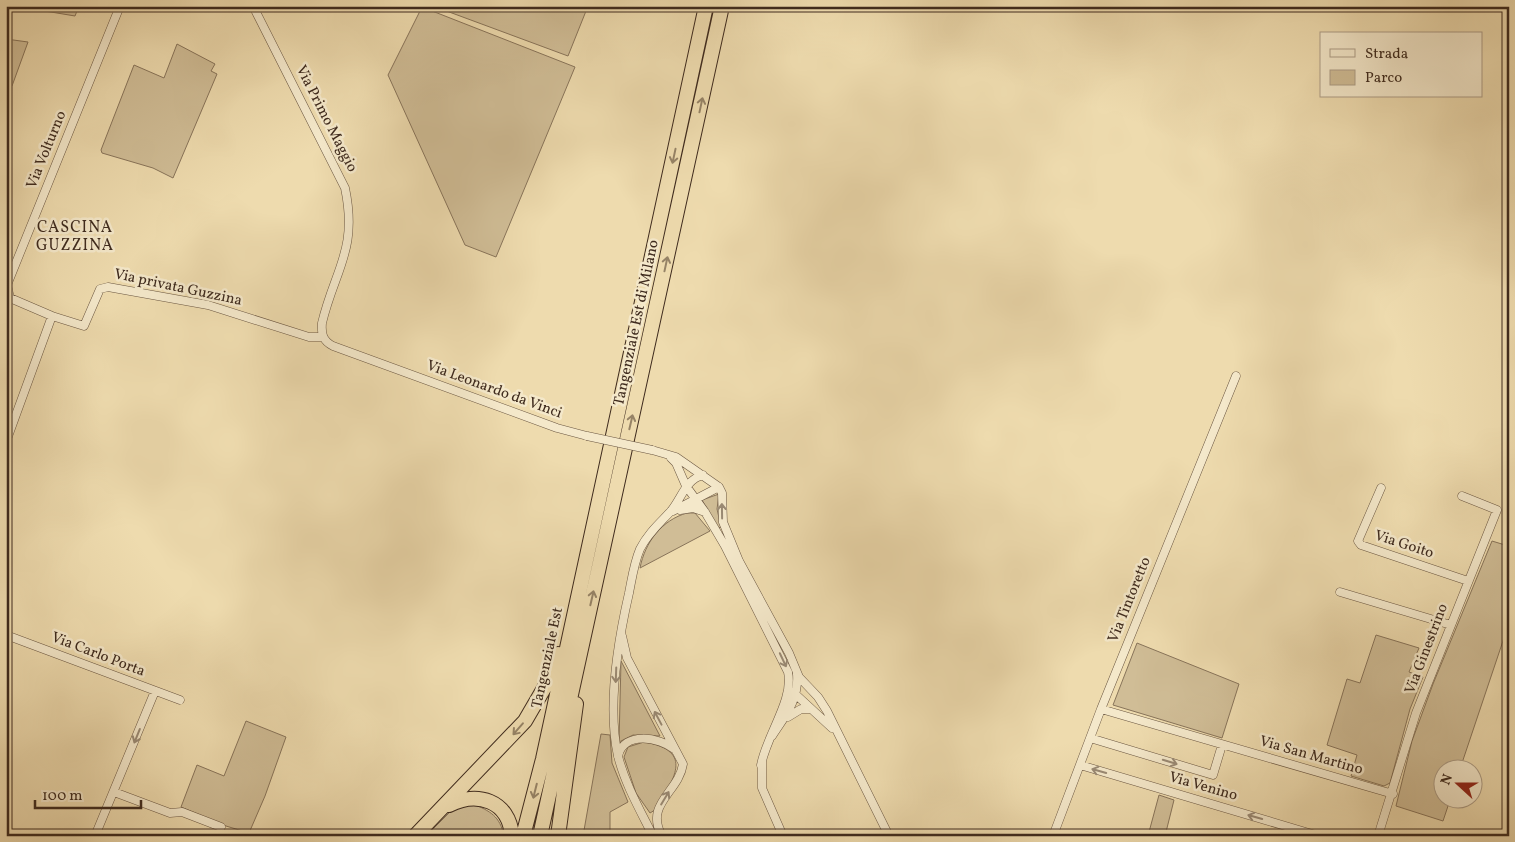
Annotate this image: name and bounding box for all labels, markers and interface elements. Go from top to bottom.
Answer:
legend [1320,32,1482,98]
text: Strada [1365,44,1408,65]
street label: Via Primo Maggio [290,62,362,176]
text: Parco [1365,68,1402,89]
one-way arrow [697,97,706,113]
street label: Via Volturno [22,108,72,192]
one-way arrow [669,148,678,164]
district label: CASCINA GUZZINA [36,217,114,257]
street label: Tangenziale Est di Milano [609,238,665,408]
one-way arrow [662,256,671,272]
street label: Via privata Guzzina [112,264,244,312]
street label: Via Leonardo da Vinci [423,356,565,424]
one-way arrow [627,415,636,431]
one-way arrow [718,503,727,519]
street label: Via Goito [1372,526,1436,564]
street label: Via Tintoretto [1103,554,1157,646]
one-way arrow [588,591,597,607]
street label: Via Ginestrino [1400,601,1454,697]
street label: Tangenziale Est [527,606,569,710]
street label: Via Carlo Porta [48,627,148,683]
one-way arrow [779,652,788,667]
one-way arrow [611,666,621,683]
one-way arrow [653,711,662,726]
one-way arrow [512,723,524,736]
one-way arrow [132,728,141,743]
street label: Via San Martino [1257,731,1365,781]
one-way arrow [1162,758,1178,768]
north arrow [1432,760,1482,810]
one-way arrow [1092,766,1108,776]
street label: Via Venino [1166,767,1240,807]
text: N [1437,772,1458,788]
scale bar [35,777,141,809]
one-way arrow [530,782,539,798]
text: 100 m [42,786,82,807]
one-way arrow [661,791,671,805]
one-way arrow [1248,811,1264,821]

